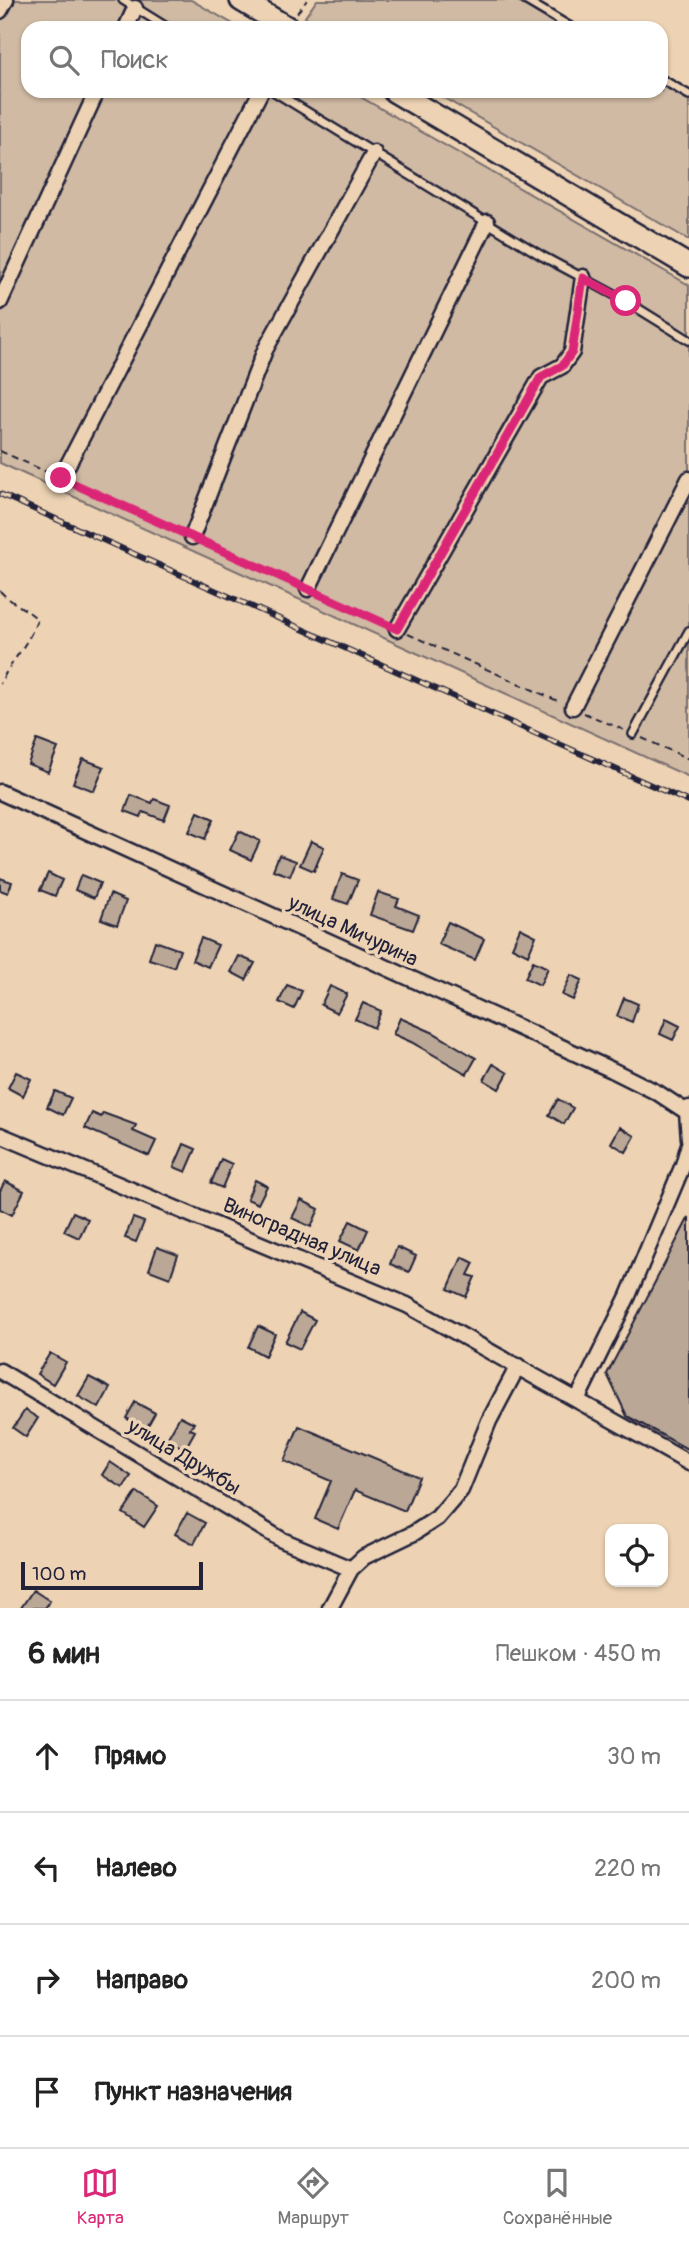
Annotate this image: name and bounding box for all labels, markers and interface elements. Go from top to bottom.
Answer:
search box [21,21,668,98]
icon: search [45,41,83,79]
text: Поиск [101,44,169,76]
route start [610,285,641,316]
route end [45,462,76,493]
street label: улица Мичурина [283,889,422,973]
street label: Виноградная улица [219,1191,385,1283]
street label: улица Дружбы [122,1412,246,1501]
map controls [605,1524,668,1587]
button: locate [605,1524,668,1587]
scale bar [21,1559,203,1591]
text: 100 m [32,1562,86,1586]
text: 6 мин [28,1635,100,1672]
text: Пешком · 450 m [496,1639,661,1668]
icon: ahead [28,1737,66,1775]
text: Прямо [95,1740,166,1772]
text: 30 m [607,1742,661,1771]
icon: left [28,1849,66,1887]
text: Налево [95,1852,177,1884]
text: 220 m [594,1854,661,1883]
icon: right [28,1961,66,1999]
text: Направо [95,1964,188,1996]
text: 200 m [591,1966,661,1995]
icon: arrive [28,2073,66,2111]
text: Пункт назначения [95,2076,292,2108]
tab: Карта [77,2164,124,2230]
tab: Маршрут [278,2164,349,2230]
tab: Сохранённые [503,2164,612,2230]

